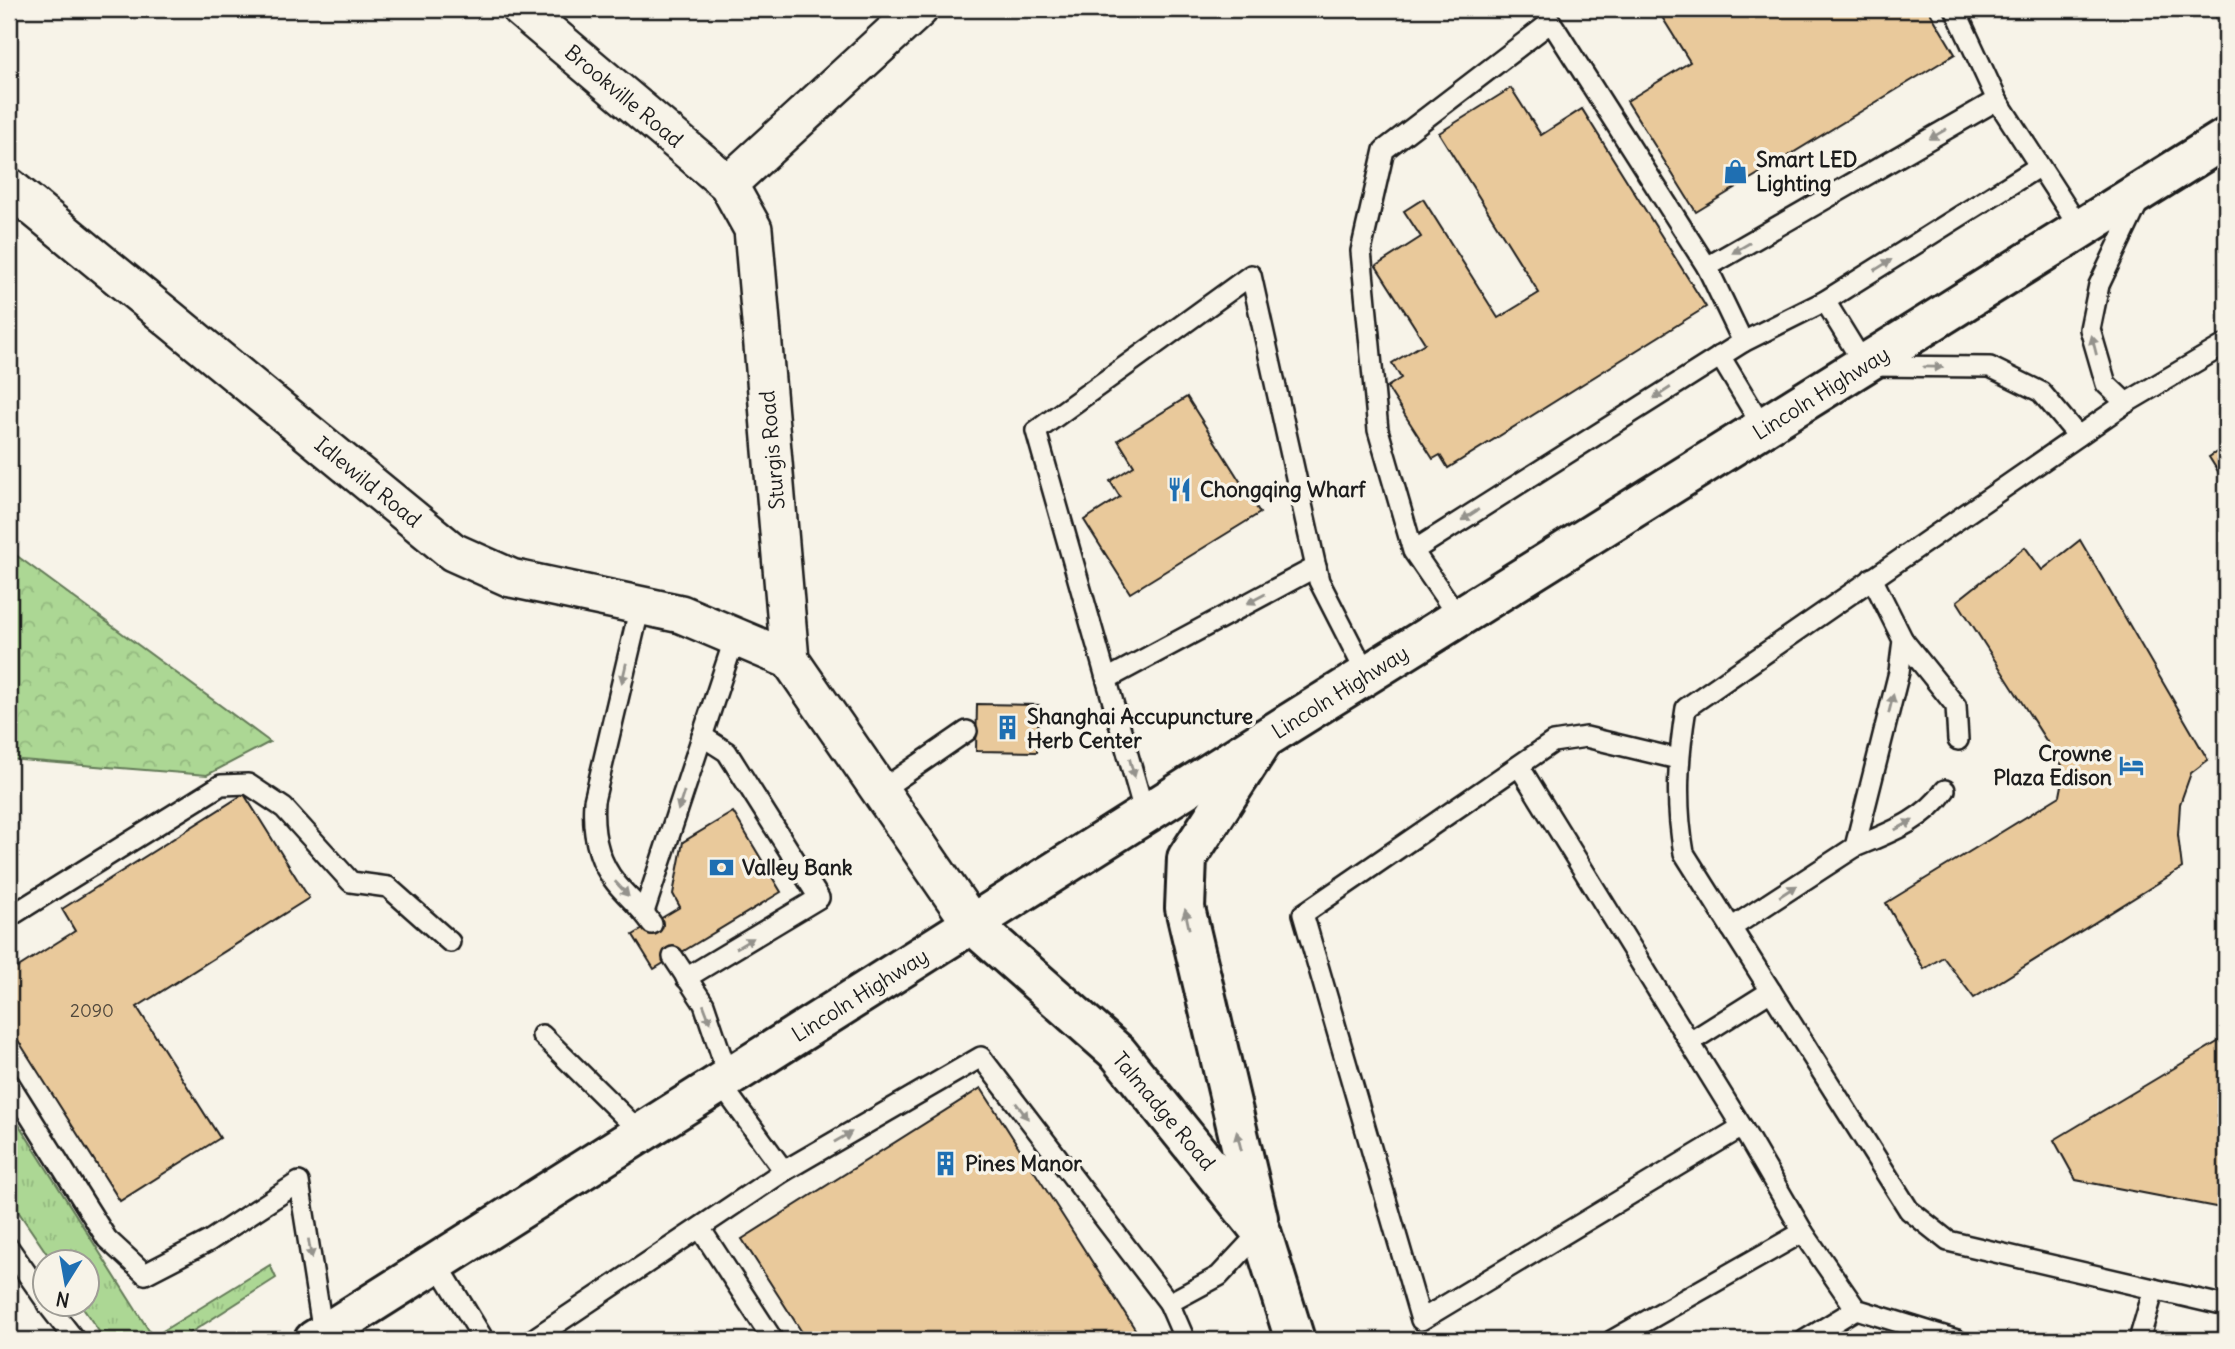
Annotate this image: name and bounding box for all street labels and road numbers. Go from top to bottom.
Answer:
street label: Brookville Road [559,39,689,153]
street label: Lincoln Highway [1748,340,1894,446]
street label: Sturgis Road [753,389,791,511]
street label: Idlewild Road [309,431,427,533]
street label: Lincoln Highway [1267,639,1413,745]
street label: Lincoln Highway [787,942,933,1048]
street label: Talmadge Road [1107,1046,1221,1176]

